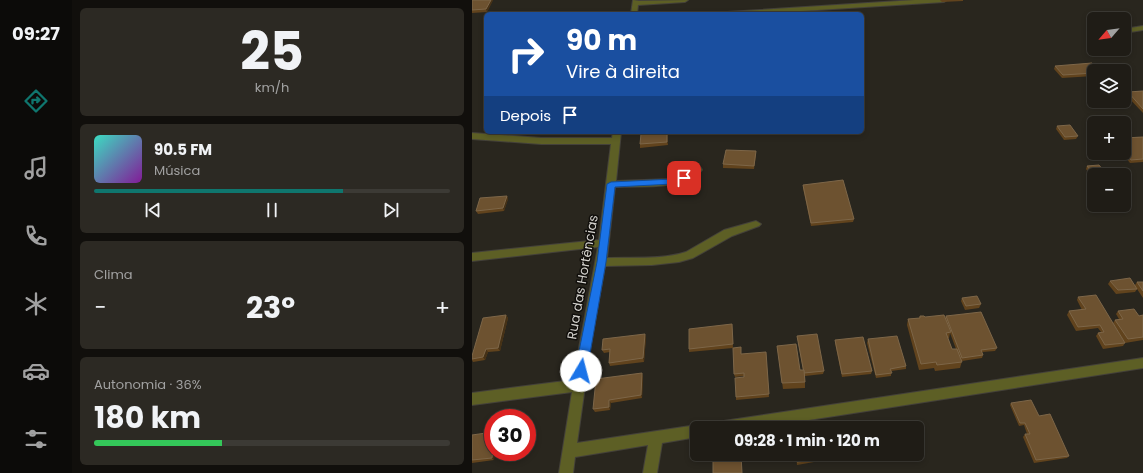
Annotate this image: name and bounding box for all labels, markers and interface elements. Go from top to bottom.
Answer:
north arrow [1087,12,1131,56]
map controls [1087,12,1131,212]
text: 25 [240,15,304,88]
text: 09:27 [12,21,60,46]
text: 90 m [566,21,637,60]
icon: right [500,28,552,80]
text: Vire à direita [566,59,680,84]
button: layers [1087,64,1131,108]
text: km/h [255,78,289,97]
icon: directions [22,87,50,115]
icon: arrive [559,104,581,126]
text: Depois [500,105,551,126]
button: + [1087,116,1131,160]
text: 90.5 FM [154,139,212,160]
icon: music [22,154,50,182]
text: Música [154,161,200,180]
pin [667,161,701,195]
icon: arrive [673,167,695,189]
button: − [1087,168,1131,212]
icon: previous [142,199,164,221]
icon: pause [261,199,283,221]
icon: next [380,199,402,221]
street label: Rua das Hortências [562,213,603,341]
icon: phone [22,222,50,250]
text: Clima [94,265,133,284]
text: 23° [246,286,295,329]
icon: climate [22,290,50,318]
text: − [94,292,106,323]
text: + [435,292,450,323]
position arrow [560,350,602,392]
icon: car [22,357,50,385]
text: Autonomia · 36% [94,375,202,394]
text: 180 km [94,396,201,439]
speed limit sign: 30 [484,409,536,461]
icon: filters [22,425,50,453]
text: 09:28 · 1 min · 120 m [734,430,880,451]

